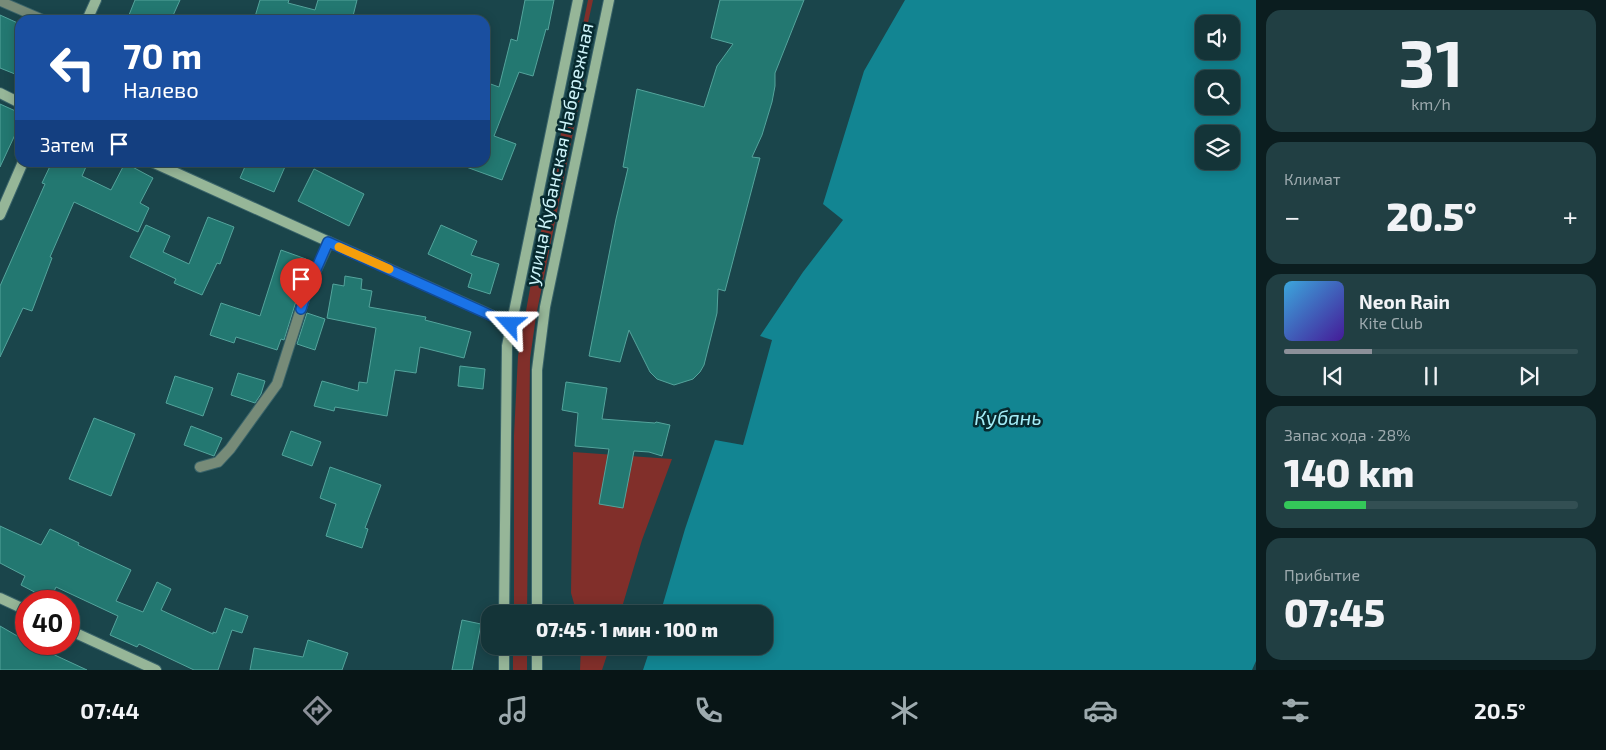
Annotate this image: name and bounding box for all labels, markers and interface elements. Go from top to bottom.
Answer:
map controls [1195,15,1240,170]
button: sound [1195,15,1240,60]
street label: улица Кубанская Набережная [519,20,599,288]
text: 31 [1399,22,1463,100]
text: 70 m [123,34,202,76]
icon: left [40,35,105,100]
button: search [1195,70,1240,115]
text: Налево [123,76,199,102]
text: km/h [1411,94,1451,113]
button: layers [1195,125,1240,170]
icon: arrive [105,130,133,158]
text: Затем [40,133,95,156]
text: Климат [1284,169,1341,188]
text: 20.5° [1386,193,1477,239]
text: − [1284,199,1300,233]
text: + [1563,199,1578,233]
pin [280,258,322,309]
icon: arrive [287,265,315,293]
text: Neon Rain [1359,290,1450,313]
position arrow [483,297,535,349]
text: Kite Club [1359,313,1423,332]
icon: previous [1319,362,1347,390]
icon: pause [1417,362,1445,390]
icon: next [1515,362,1543,390]
water label: Кубань [974,405,1042,429]
text: Запас хода · 28% [1284,425,1411,444]
text: 140 km [1284,449,1414,495]
text: Прибытие [1284,565,1360,584]
text: 07:45 [1284,589,1385,635]
speed limit sign: 40 [15,590,80,655]
text: 07:45 · 1 мин · 100 m [536,618,718,641]
icon: directions [300,693,335,728]
icon: music [496,693,531,728]
icon: phone [691,693,726,728]
icon: climate [887,693,922,728]
icon: car [1083,693,1118,728]
icon: filters [1278,693,1313,728]
text: 07:44 [80,697,140,723]
text: 20.5° [1474,697,1526,723]

